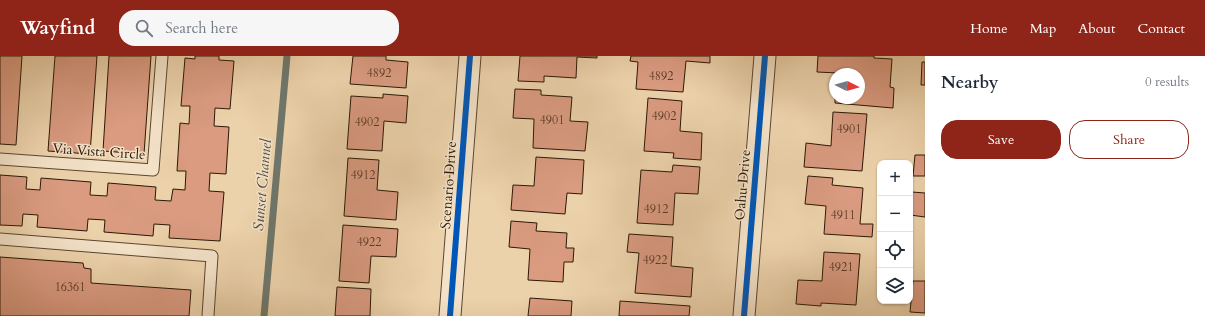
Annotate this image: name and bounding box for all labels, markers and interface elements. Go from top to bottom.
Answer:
search box [119,10,399,46]
text: Wayfind [20,15,95,41]
icon: search [133,17,155,39]
text: Search here [165,18,238,38]
text: Home [970,19,1008,38]
text: Map [1030,19,1056,38]
text: About [1078,19,1115,38]
text: Contact [1137,19,1185,38]
house number: 4892 [367,65,391,81]
house number: 4892 [649,68,673,84]
north arrow [829,68,865,104]
text: Nearby [941,71,998,94]
text: 0 results [1145,73,1189,91]
house number: 4902 [652,108,676,124]
house number: 4901 [540,112,564,128]
house number: 4902 [355,114,379,130]
button: Save [941,120,1061,159]
button: Share [1069,120,1189,159]
house number: 4901 [837,121,861,137]
water label: Sunset Channel [248,137,276,232]
street label: Via Vista Circle [52,139,146,164]
street label: Scenario Drive [436,140,461,230]
street label: Oahu Drive [730,149,755,221]
map controls [877,160,913,304]
button: + [877,160,913,196]
house number: 4912 [351,167,375,183]
button: − [877,196,913,232]
house number: 4912 [644,201,668,217]
house number: 4911 [831,207,855,223]
button: locate [877,232,913,268]
house number: 4922 [357,234,381,250]
house number: 4922 [643,252,667,268]
house number: 4921 [829,259,853,275]
button: layers [877,268,913,304]
house number: 16361 [55,279,85,295]

